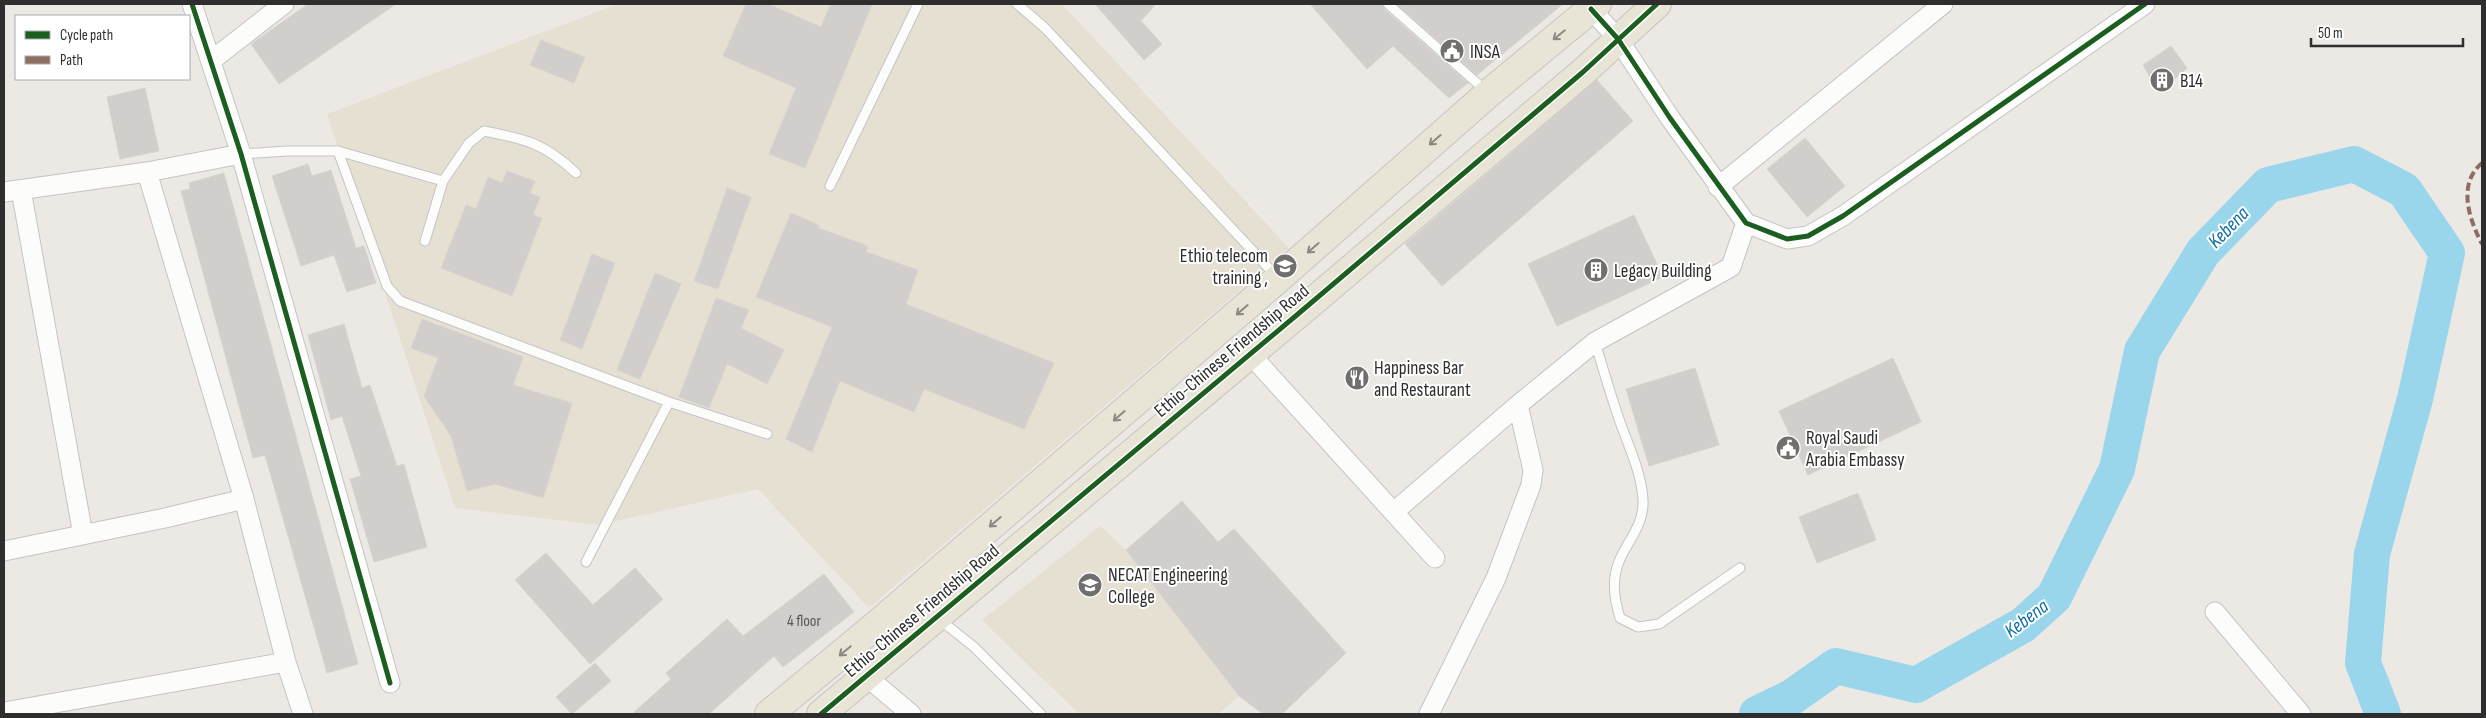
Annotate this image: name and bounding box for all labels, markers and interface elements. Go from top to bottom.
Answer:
legend [15,15,190,80]
scale bar [2311,15,2464,47]
text: 50 m [2318,24,2343,43]
text: Cycle path [60,26,113,45]
one-way arrow [1553,30,1566,41]
public building icon: INSA [1439,38,1465,64]
place label: INSA [1470,41,1501,64]
text: Path [60,51,83,70]
building icon: B14 [2149,67,2175,93]
place label: B14 [2180,70,2203,93]
one-way arrow [1429,134,1442,146]
water label: Kebena [2203,202,2254,254]
one-way arrow [1307,242,1320,253]
place label: Ethio telecom training , [1180,245,1268,290]
school or university icon: Ethio telecom training , [1272,253,1298,279]
building icon: Legacy Building [1583,257,1609,283]
place label: Legacy Building [1614,260,1712,283]
street label: Ethio-Chinese Friendship Road [1150,280,1314,423]
one-way arrow [1235,304,1248,316]
place label: Happiness Bar and Restaurant [1374,357,1471,402]
restaurant icon: Happiness Bar and Restaurant [1344,365,1370,391]
one-way arrow [1112,410,1125,422]
place label: Royal Saudi Arabia Embassy [1805,427,1905,472]
public building icon: Royal Saudi Arabia Embassy [1775,435,1801,461]
one-way arrow [989,517,1002,528]
street label: Ethio-Chinese Friendship Road [840,540,1004,683]
place label: NECAT Engineering College [1108,564,1228,609]
school or university icon: NECAT Engineering College [1077,572,1103,598]
water label: Kebena [2000,595,2053,643]
house number: 4 floor [787,612,821,631]
one-way arrow [839,645,852,656]

